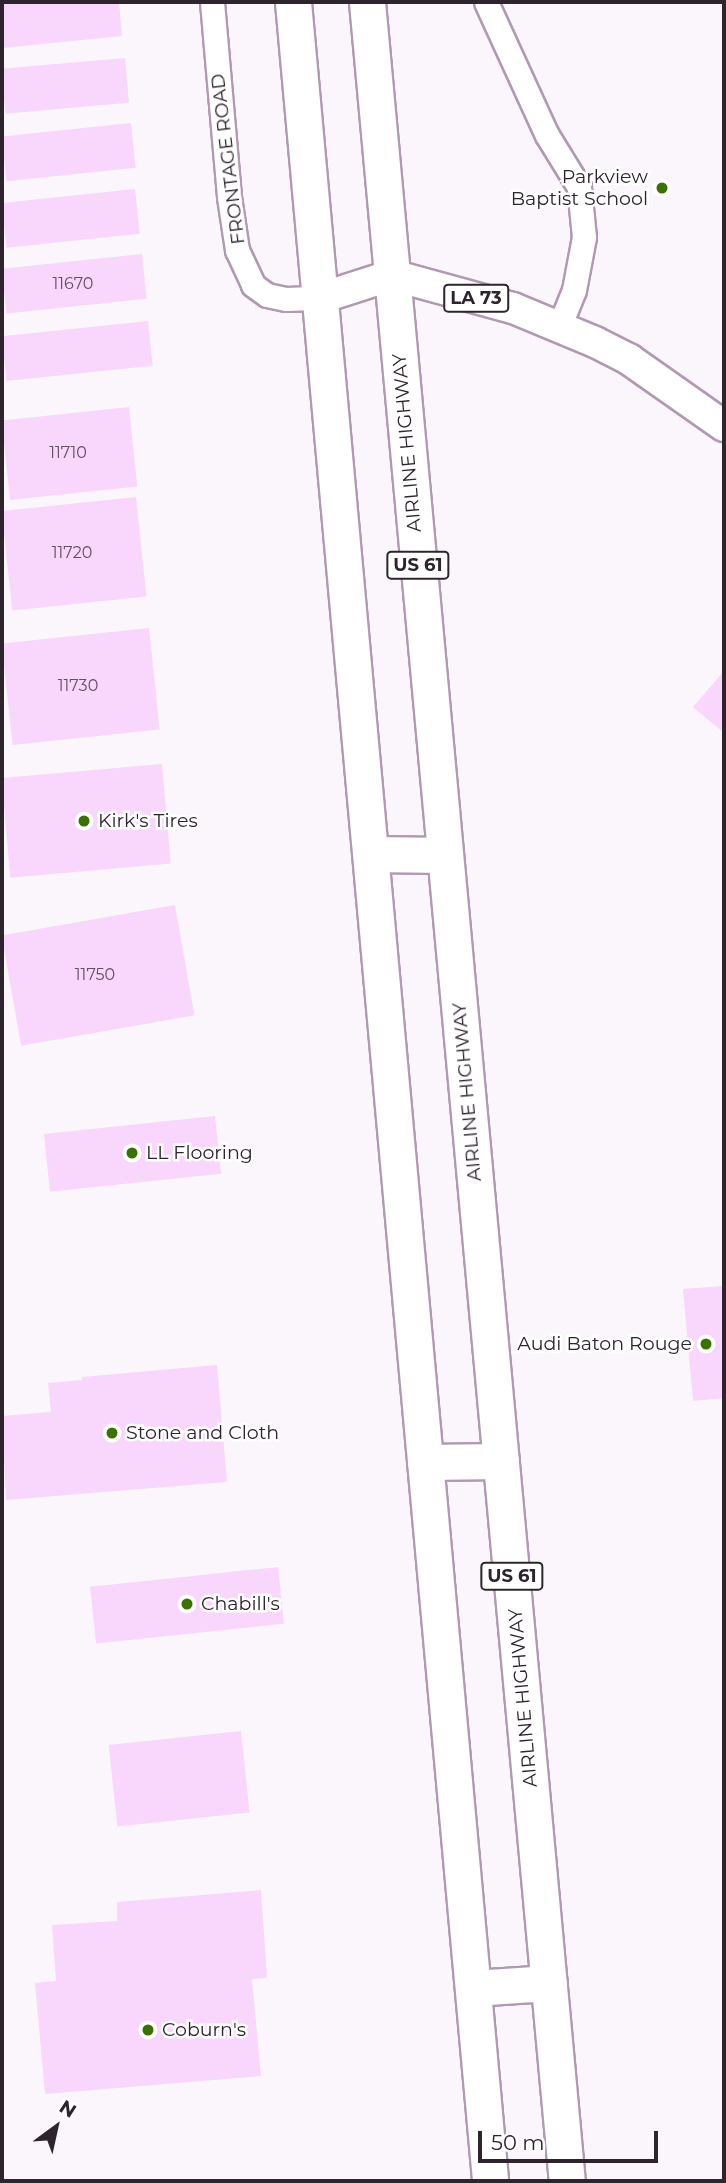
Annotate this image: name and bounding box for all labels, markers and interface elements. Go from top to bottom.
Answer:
street label: FRONTAGE ROAD [206,72,250,246]
place label: Parkview Baptist School [511,166,648,210]
marker: Parkview Baptist School [654,180,670,196]
house number: 11670 [53,274,93,294]
road number: LA 73 [443,284,509,312]
street label: AIRLINE HIGHWAY [388,353,426,533]
house number: 11710 [49,443,87,463]
house number: 11720 [52,543,92,563]
road number: US 61 [385,550,451,580]
house number: 11730 [58,676,98,696]
place label: Kirk's Tires [98,810,198,832]
marker: Kirk's Tires [76,813,92,829]
house number: 11750 [75,965,115,985]
street label: AIRLINE HIGHWAY [448,1002,486,1182]
place label: LL Flooring [146,1142,253,1164]
marker: LL Flooring [124,1145,140,1161]
place label: Audi Baton Rouge [517,1333,692,1355]
marker: Audi Baton Rouge [698,1336,714,1352]
place label: Stone and Cloth [126,1422,279,1444]
marker: Stone and Cloth [104,1425,120,1441]
road number: US 61 [479,1562,545,1590]
place label: Chabill's [201,1593,280,1615]
marker: Chabill's [179,1596,195,1612]
street label: AIRLINE HIGHWAY [504,1608,542,1788]
place label: Coburn's [162,2019,246,2041]
marker: Coburn's [140,2022,156,2038]
north arrow [21,2092,91,2162]
text: N [55,2095,80,2123]
scale bar [481,2116,661,2160]
text: 50 m [491,2130,545,2155]

